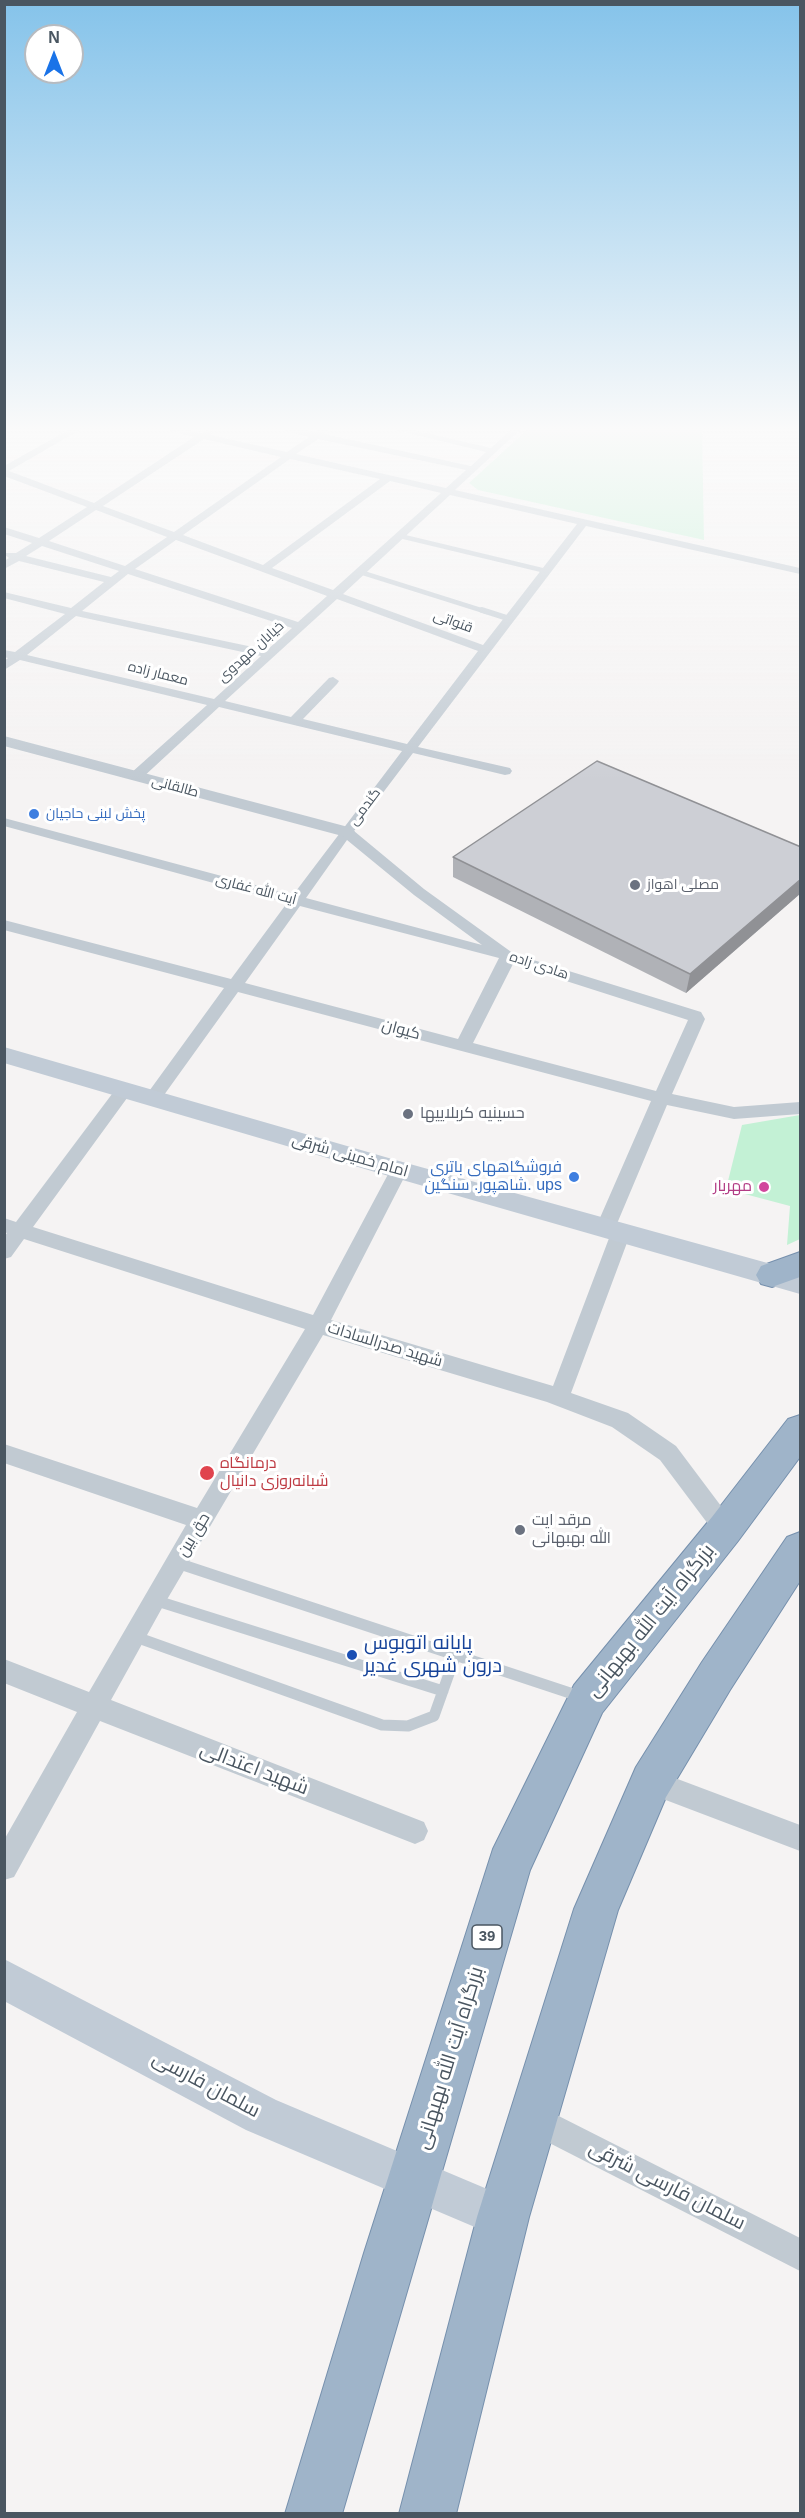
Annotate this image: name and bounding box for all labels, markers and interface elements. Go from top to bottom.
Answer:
north arrow [24,24,84,84]
text: N [48,29,60,46]
street label: قنواتی [431,607,475,637]
street label: خیابان مهدوی [215,618,287,686]
street label: معمار زاده [126,658,190,690]
street label: طالقانی [150,773,200,801]
street label: گندمی [346,785,384,829]
place label: پخش لبنی حاجیان [46,806,145,822]
marker: پخش لبنی حاجیان [27,807,41,821]
street label: آیت الله غفاری [214,871,298,909]
place label: مصلی اهواز [647,877,719,893]
marker: مصلی اهواز [628,878,642,892]
street label: هادی زاده [507,949,571,983]
street label: کیوان [380,1016,422,1044]
place label: حسینیه کربلاییها [420,1104,525,1124]
marker: حسینیه کربلاییها [401,1107,415,1121]
street label: امام خمینی شرقی [290,1130,410,1182]
place label: فروشگاههای باتری شاهپور. سنگین. ups [424,1158,562,1196]
marker: فروشگاههای باتری شاهپور. سنگین. ups [567,1170,581,1184]
place label: مهریار [713,1177,752,1197]
marker: مهریار [757,1180,771,1194]
street label: شهید صدرالسادات [325,1318,445,1372]
place label: درمانگاه شبانه‌روزی دانیال [220,1454,328,1492]
marker: درمانگاه شبانه‌روزی دانیال [198,1464,216,1482]
street label: حق بین [173,1510,215,1560]
place label: مرقد ایت الله بهبهانی [532,1511,611,1549]
marker: مرقد ایت الله بهبهانی [513,1523,527,1537]
street label: بزرگراه آیت الله بهبهانی [582,1540,720,1702]
place label: پایانه اتوبوس درون شهری غدیر [364,1631,502,1678]
marker: پایانه اتوبوس درون شهری غدیر [345,1648,359,1662]
street label: شهید اعتدالی [196,1737,312,1801]
road number: 39 [472,1925,502,1949]
street label: بزرگراه آیت الله بهبهانی [411,1964,489,2152]
street label: سلمان فارسی [148,2047,264,2123]
street label: سلمان فارسی شرقی [585,2136,749,2236]

